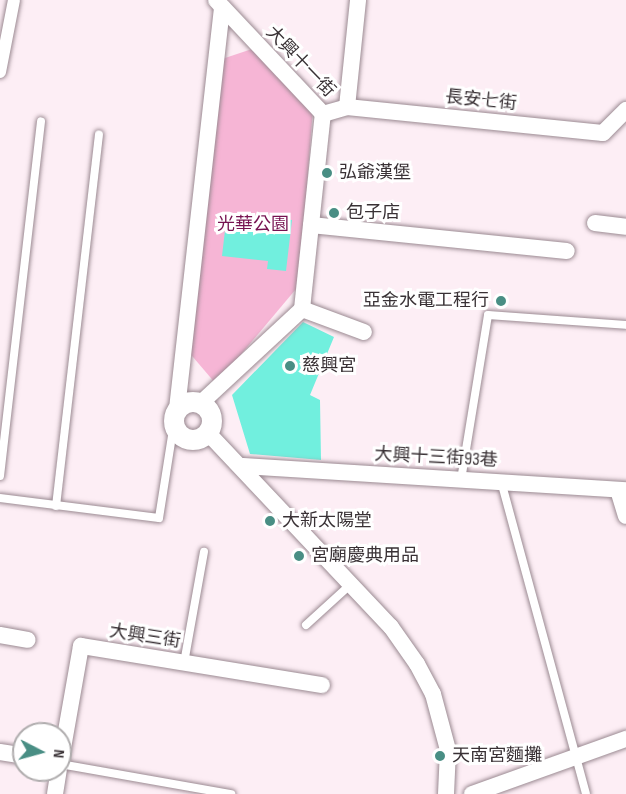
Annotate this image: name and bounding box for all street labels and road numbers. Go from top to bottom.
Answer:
street label: 大興十一街 [261,22,339,102]
street label: 長安七街 [444,86,518,116]
street label: 大興十三街93巷 [374,444,498,472]
street label: 大興三街 [108,621,182,653]

